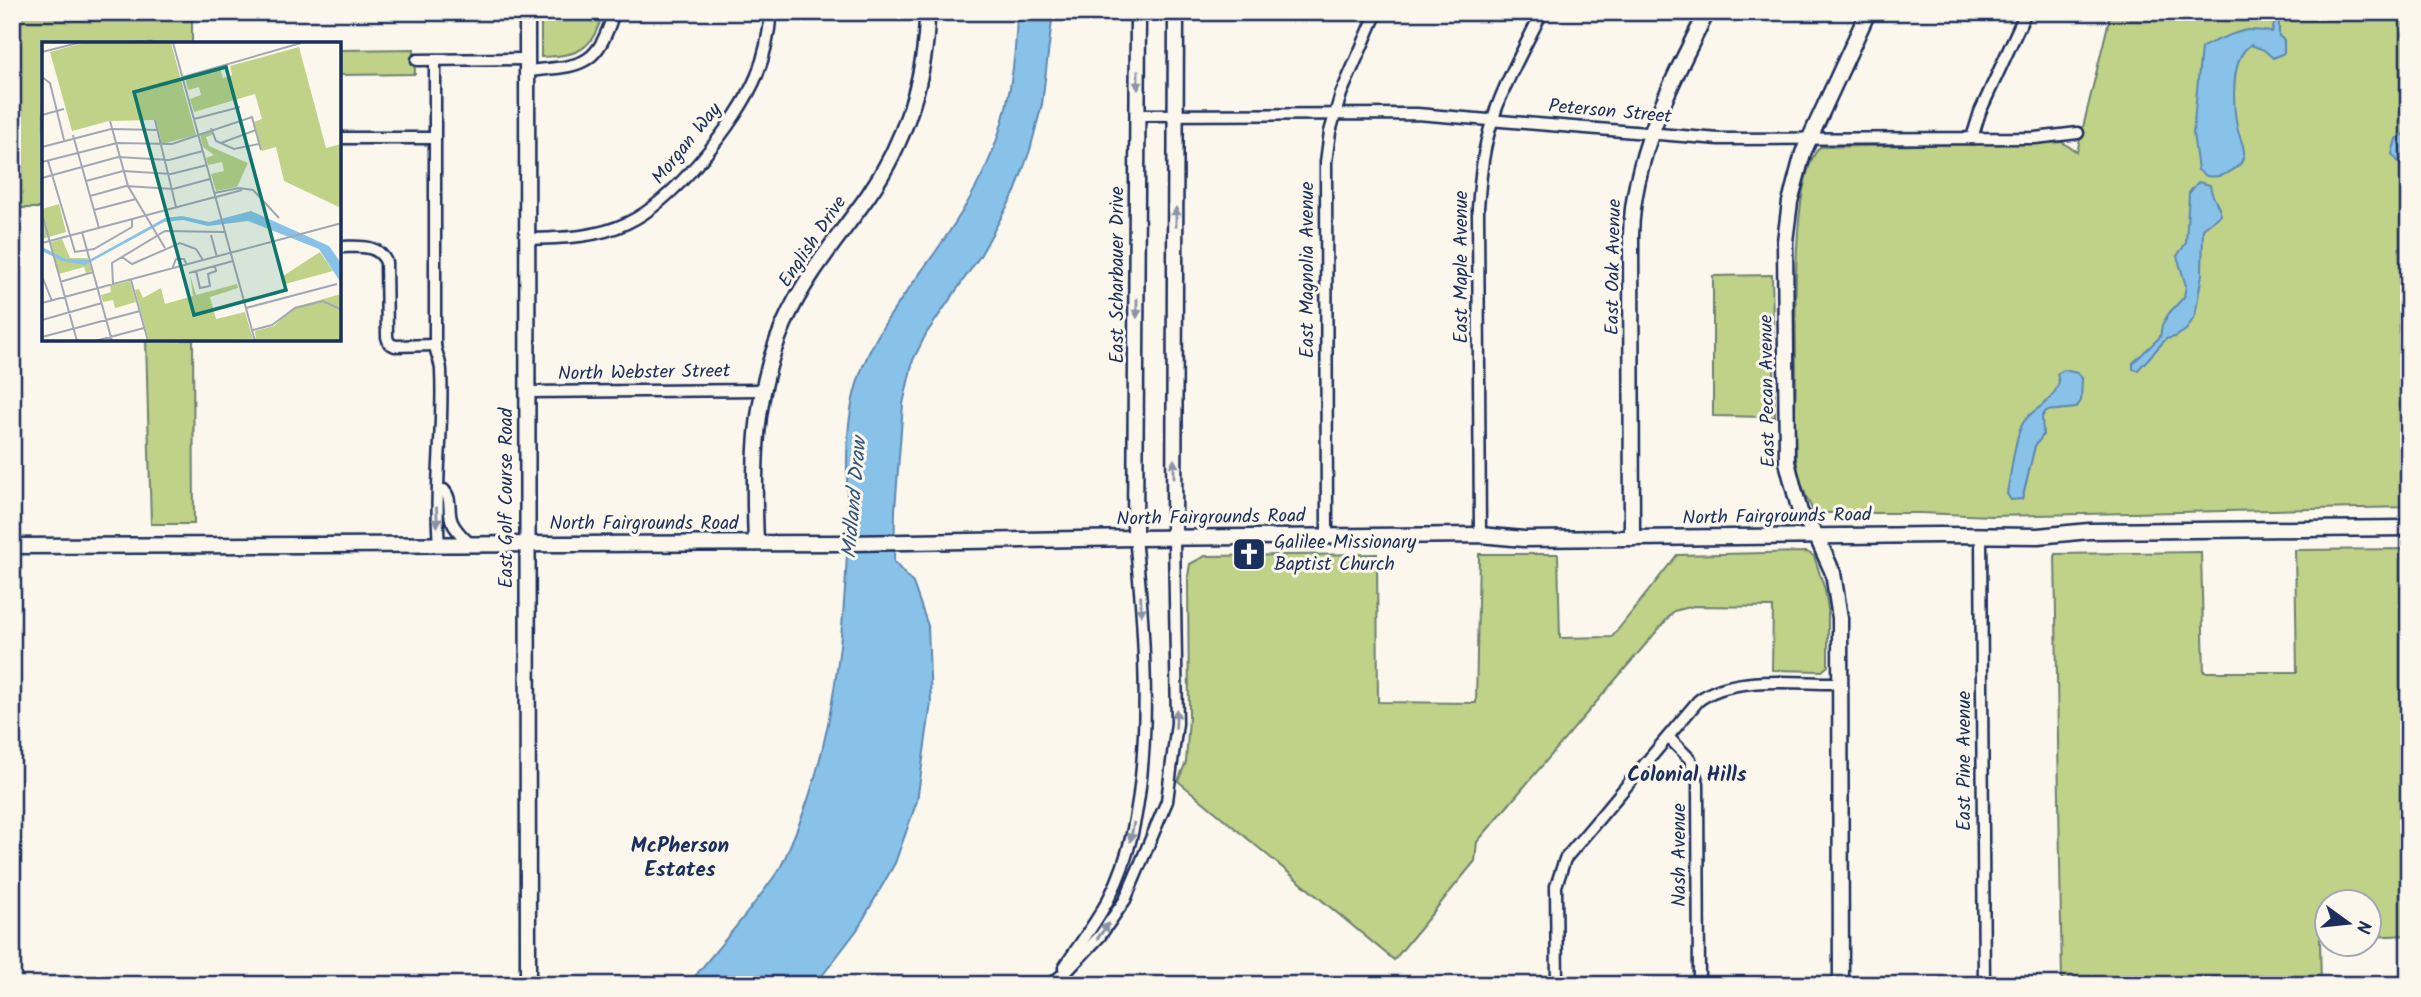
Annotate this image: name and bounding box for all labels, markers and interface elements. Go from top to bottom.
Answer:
inset map [42,42,341,341]
one-way arrow [1132,70,1144,92]
street label: Peterson Street [1547,92,1674,132]
street label: Morgan Way [644,96,730,192]
street label: East Magnolia Avenue [1293,181,1323,358]
street label: East Scharbauer Drive [1103,186,1133,364]
street label: English Drive [771,190,855,294]
street label: East Maple Avenue [1447,190,1477,343]
street label: East Oak Avenue [1598,198,1630,335]
one-way arrow [1170,206,1182,228]
one-way arrow [1131,297,1143,319]
street label: East Pecan Avenue [1752,314,1784,468]
street label: North Webster Street [558,356,731,390]
street label: East Golf Course Road [492,407,522,588]
water label: Midland Draw [833,433,877,560]
one-way arrow [1168,458,1180,480]
street label: North Fairgrounds Road [1682,500,1872,534]
street label: North Fairgrounds Road [1116,501,1306,535]
one-way arrow [432,506,443,528]
street label: North Fairgrounds Road [549,509,739,539]
place label: Galilee Missionary Baptist Church [1274,528,1417,580]
church icon: Galilee Missionary Baptist Church [1230,535,1268,573]
one-way arrow [1136,595,1147,617]
street label: East Pine Avenue [1950,690,1980,831]
one-way arrow [1170,708,1182,730]
district label: Colonial Hills [1627,759,1747,792]
street label: Nash Avenue [1665,803,1695,907]
one-way arrow [1126,821,1137,843]
district label: McPherson Estates [631,830,729,887]
north arrow [2312,888,2382,958]
text: N [2346,917,2379,937]
one-way arrow [1095,922,1110,940]

